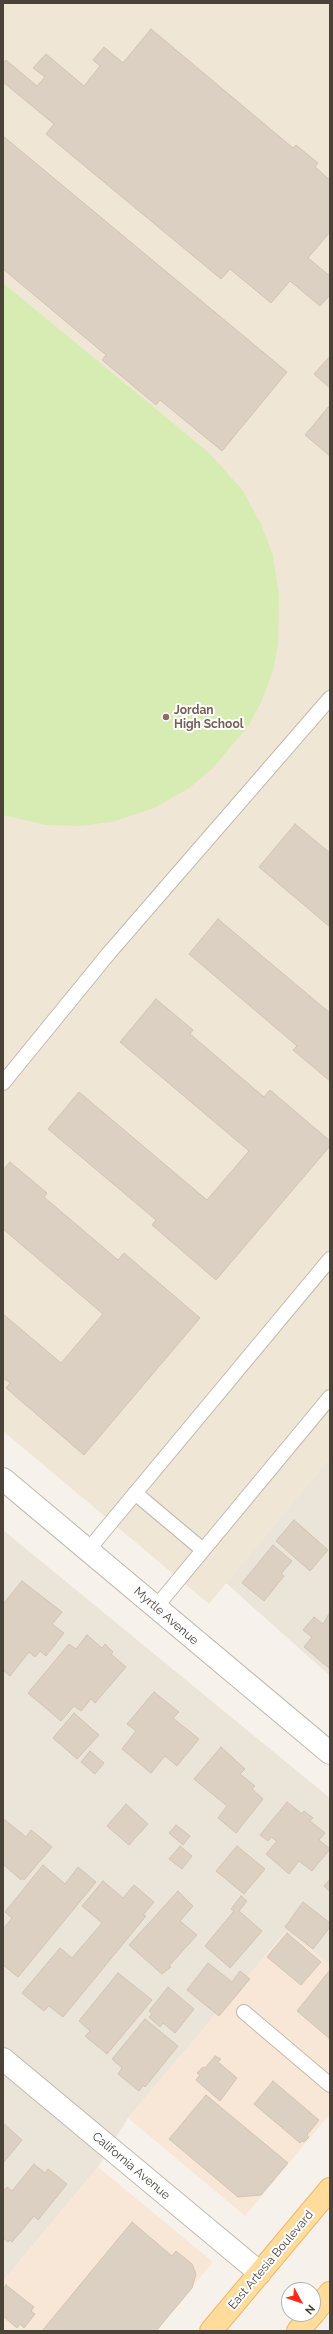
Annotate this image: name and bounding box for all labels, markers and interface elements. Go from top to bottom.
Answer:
place label: Jordan High School [174,703,243,731]
marker: Jordan High School [161,712,171,722]
street label: Myrtle Avenue [131,1584,201,1648]
street label: California Avenue [89,2129,173,2203]
street label: East Artesia Boulevard [225,2208,317,2312]
north arrow [281,2282,321,2322]
text: N [302,2302,317,2317]

